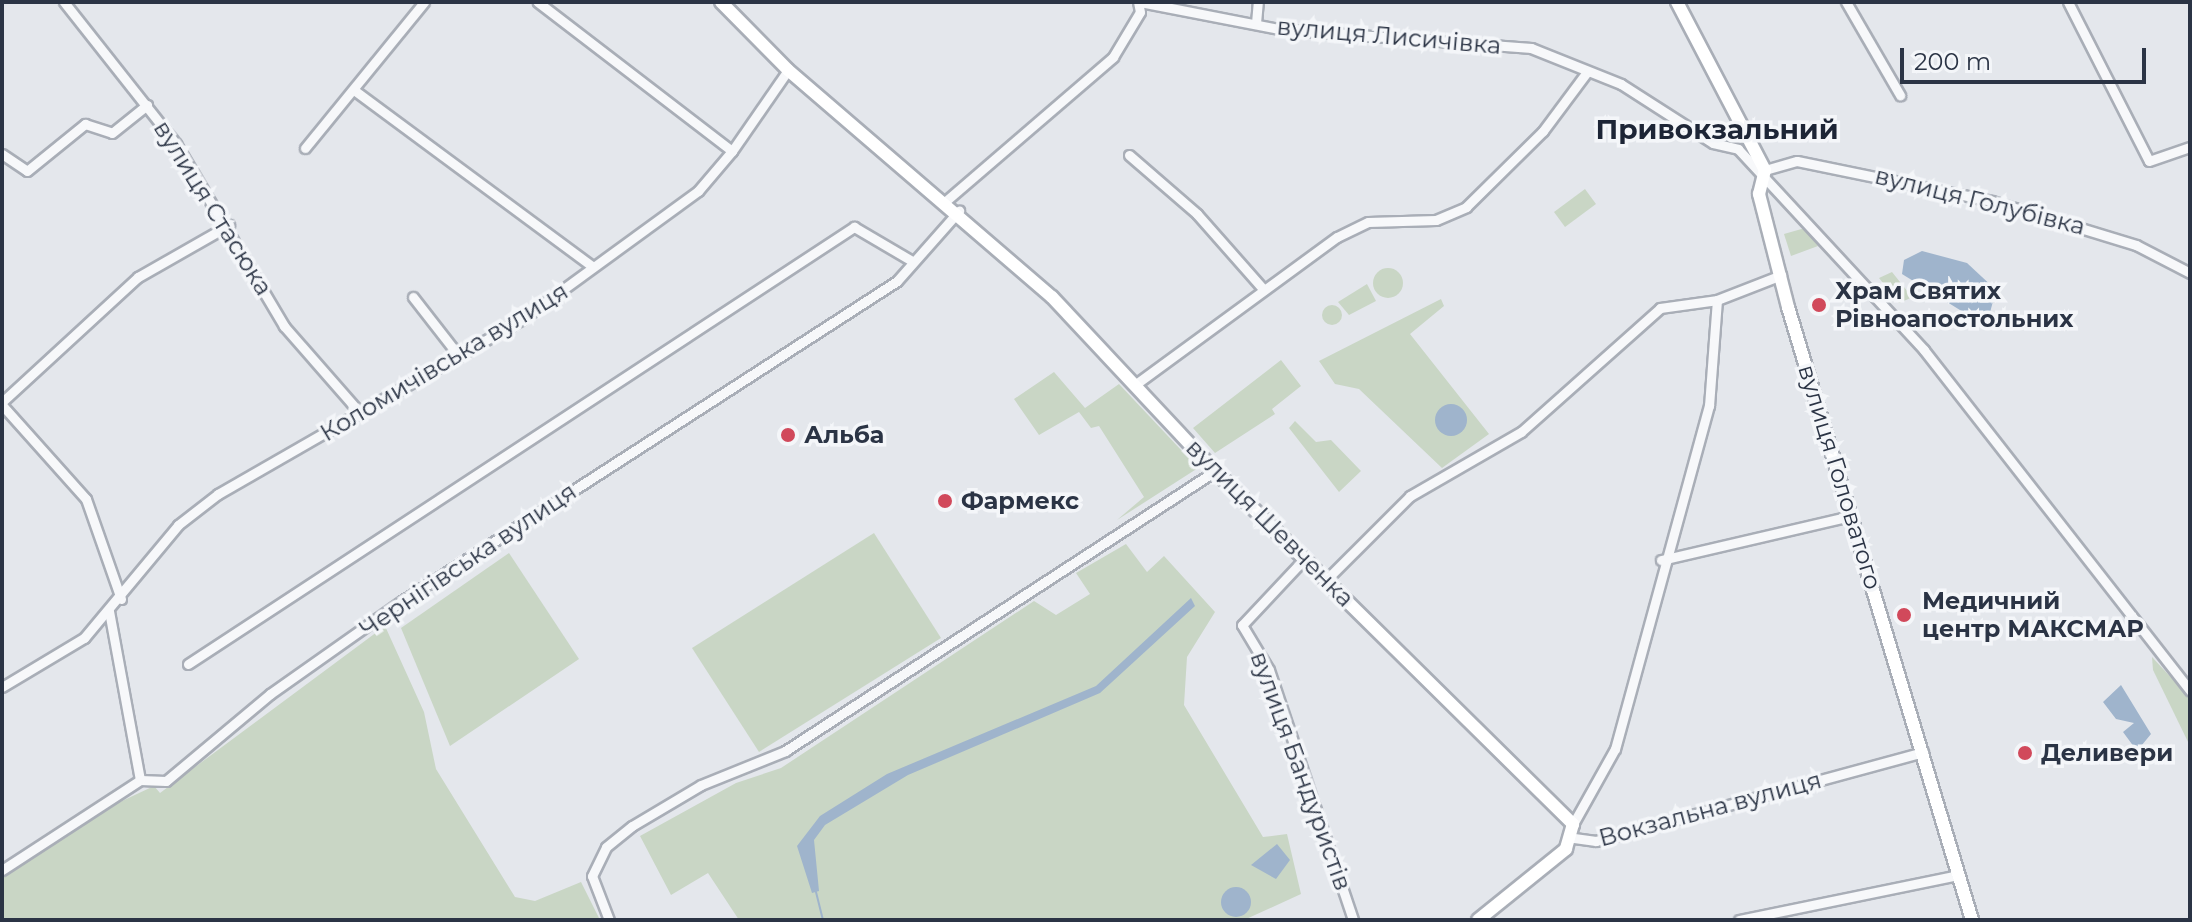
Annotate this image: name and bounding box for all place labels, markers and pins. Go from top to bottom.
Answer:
place label: Храм Святих Рівноапостольних [1835,277,2074,333]
marker: Храм Святих Рівноапостольних [1810,296,1828,314]
place label: Альба [804,421,884,449]
marker: Альба [779,426,797,444]
place label: Фармекс [961,487,1079,515]
marker: Фармекс [936,492,954,510]
place label: Медичний центр МАКСМАР [1922,587,2144,643]
marker: Медичний центр МАКСМАР [1893,604,1915,626]
place label: Деливери [2041,739,2173,767]
marker: Деливери [2016,744,2034,762]

